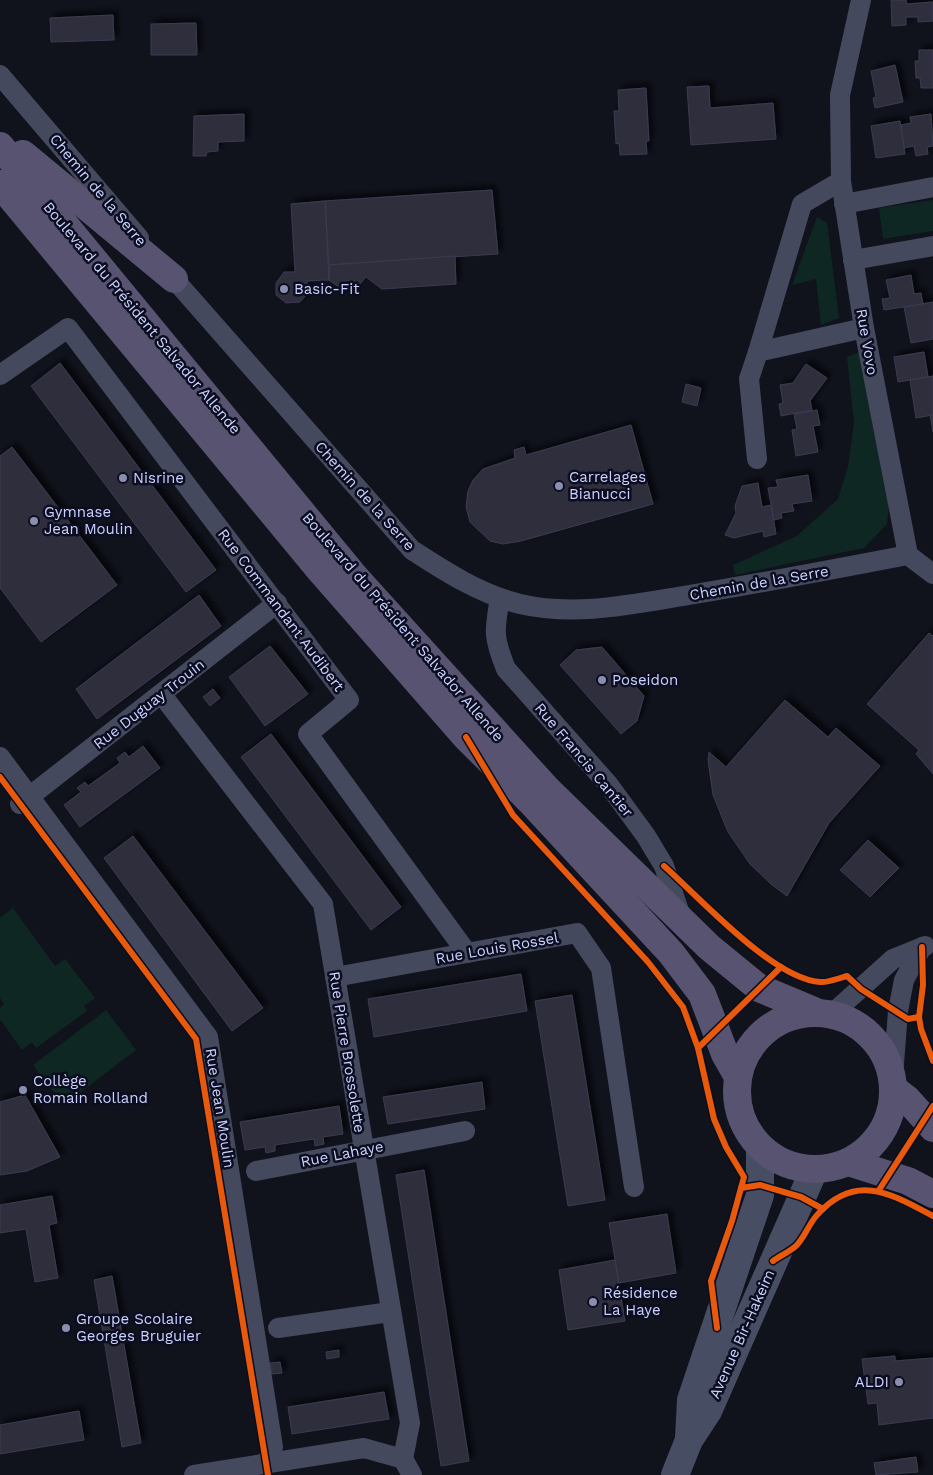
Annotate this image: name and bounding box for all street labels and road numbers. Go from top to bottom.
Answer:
street label: Chemin de la Serre [46,130,150,250]
street label: Boulevard du Président Salvador Allende [39,198,245,438]
street label: Rue Vovo [852,307,882,377]
street label: Chemin de la Serre [311,438,419,554]
street label: Boulevard du Président Salvador Allende [299,509,507,745]
street label: Rue Commandant Audibert [214,525,348,695]
street label: Chemin de la Serre [688,562,830,604]
street label: Rue Duguay Trouin [90,655,208,753]
street label: Rue Francis Cantier [531,699,637,821]
street label: Rue Louis Rossel [434,928,560,968]
street label: Rue Pierre Brossolette [325,970,369,1134]
street label: Rue Jean Moulin [202,1047,238,1169]
street label: Rue Lahaye [299,1137,385,1171]
street label: Avenue Bir-Hakeim [705,1267,779,1401]

